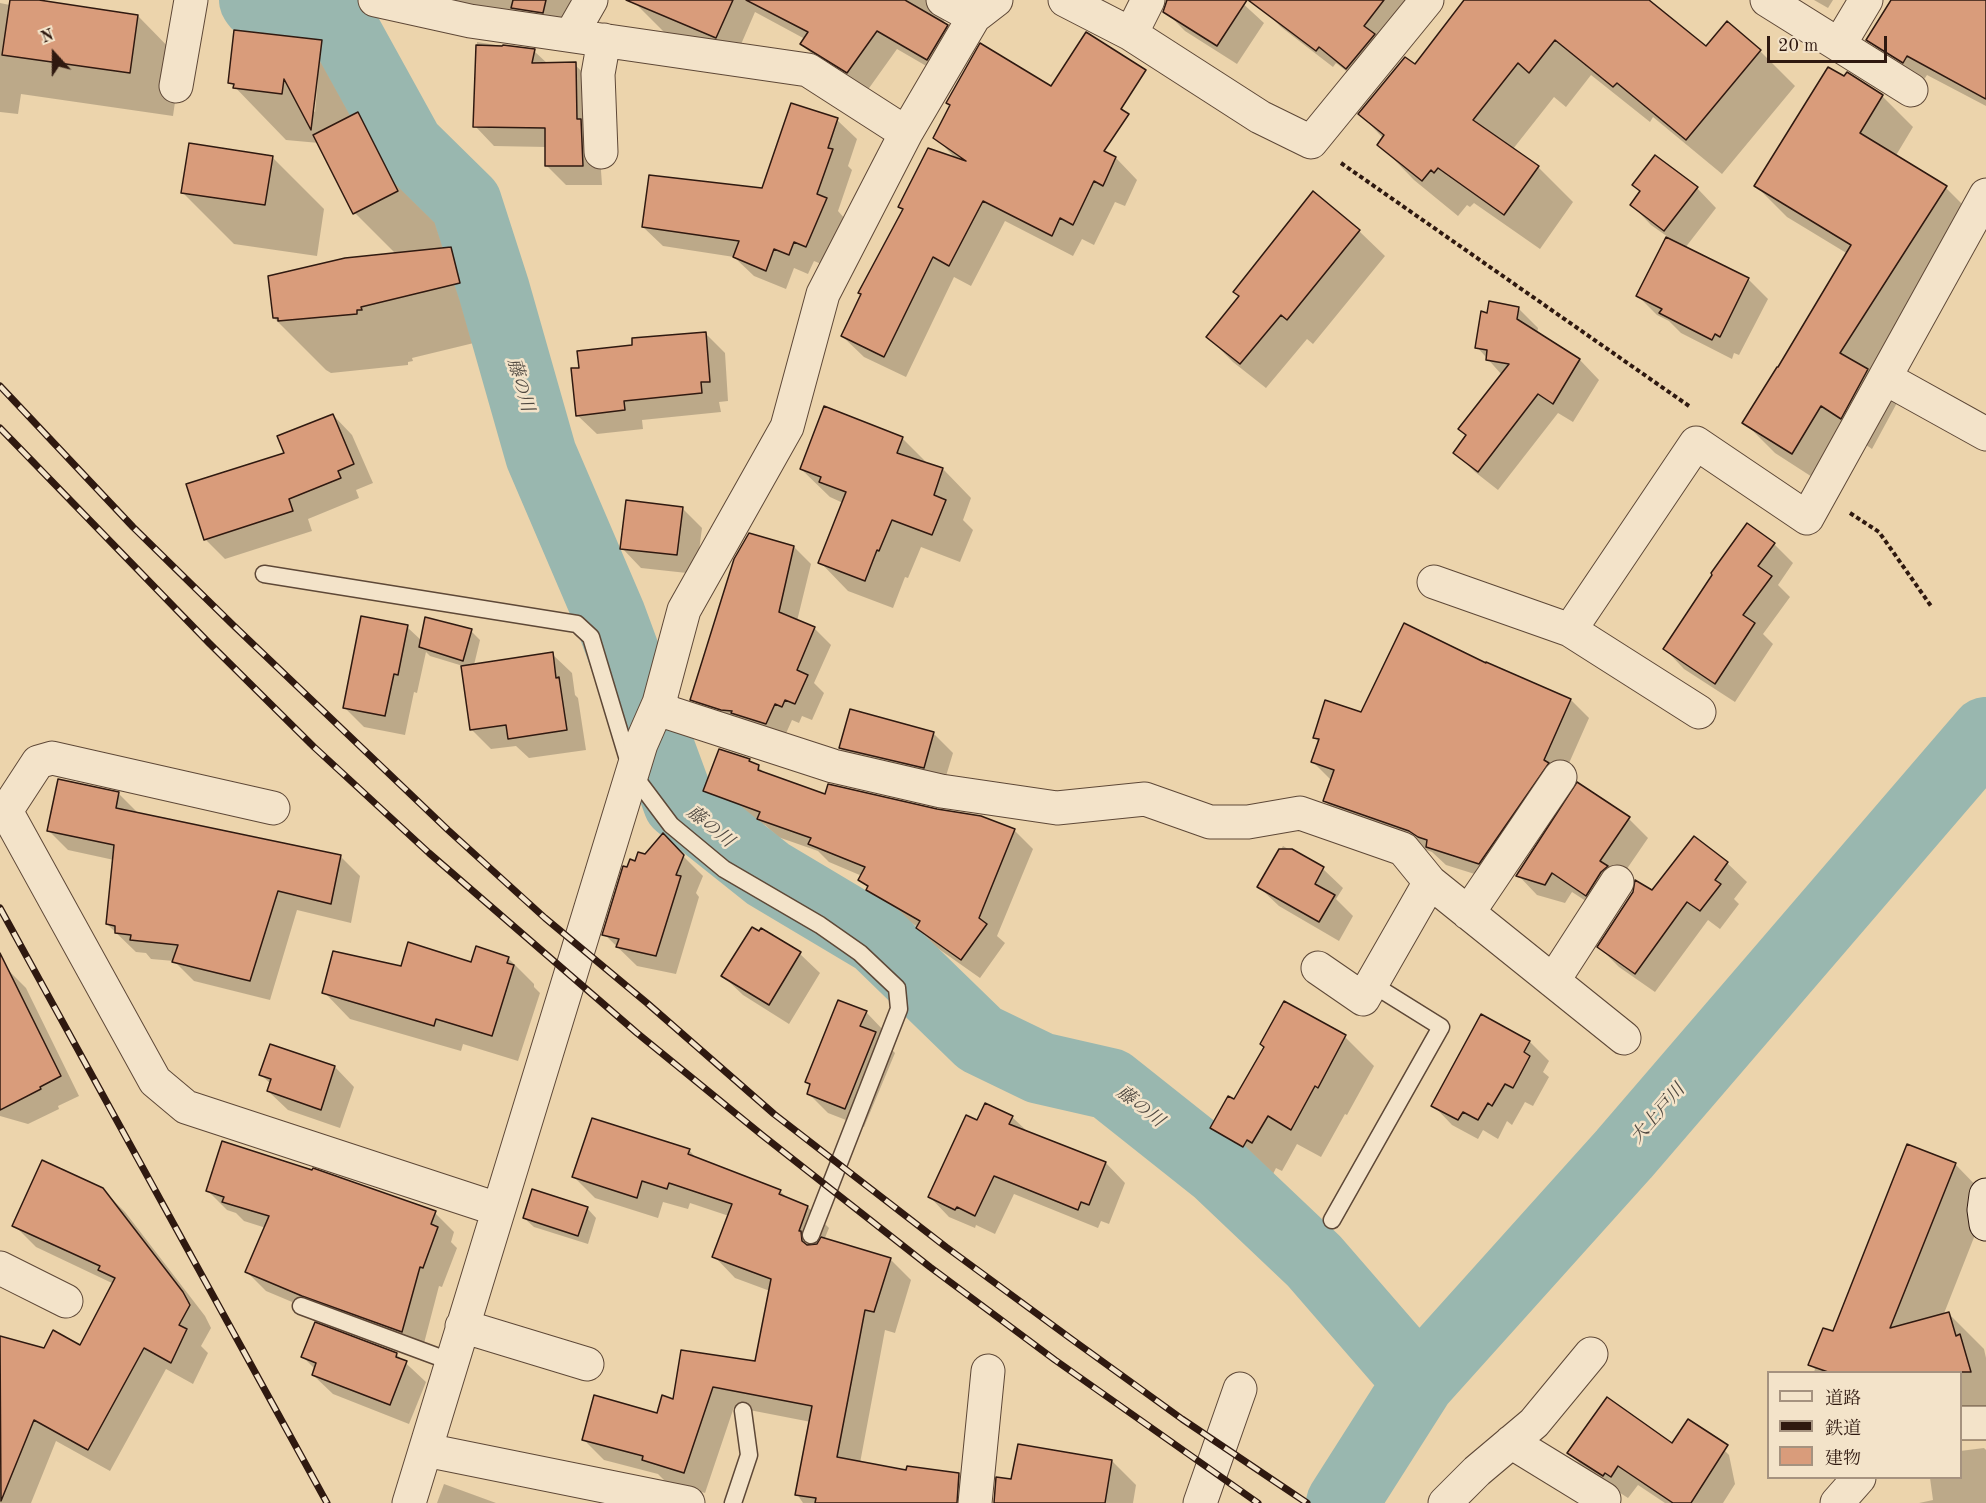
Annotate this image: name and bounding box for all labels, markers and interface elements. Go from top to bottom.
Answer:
north arrow [24,24,84,84]
scale bar [1770,24,1890,62]
text: N [39,28,56,47]
text: 20 m [1778,37,1818,55]
water label: 藤の川 [502,356,538,414]
water label: 藤の川 [682,802,738,852]
water label: 大上戸川 [1626,1080,1690,1148]
water label: 藤の川 [1112,1082,1168,1132]
legend [1767,1371,1962,1479]
text: 道路 [1825,1390,1861,1408]
text: 鉄道 [1825,1420,1861,1438]
text: 建物 [1825,1450,1861,1468]

